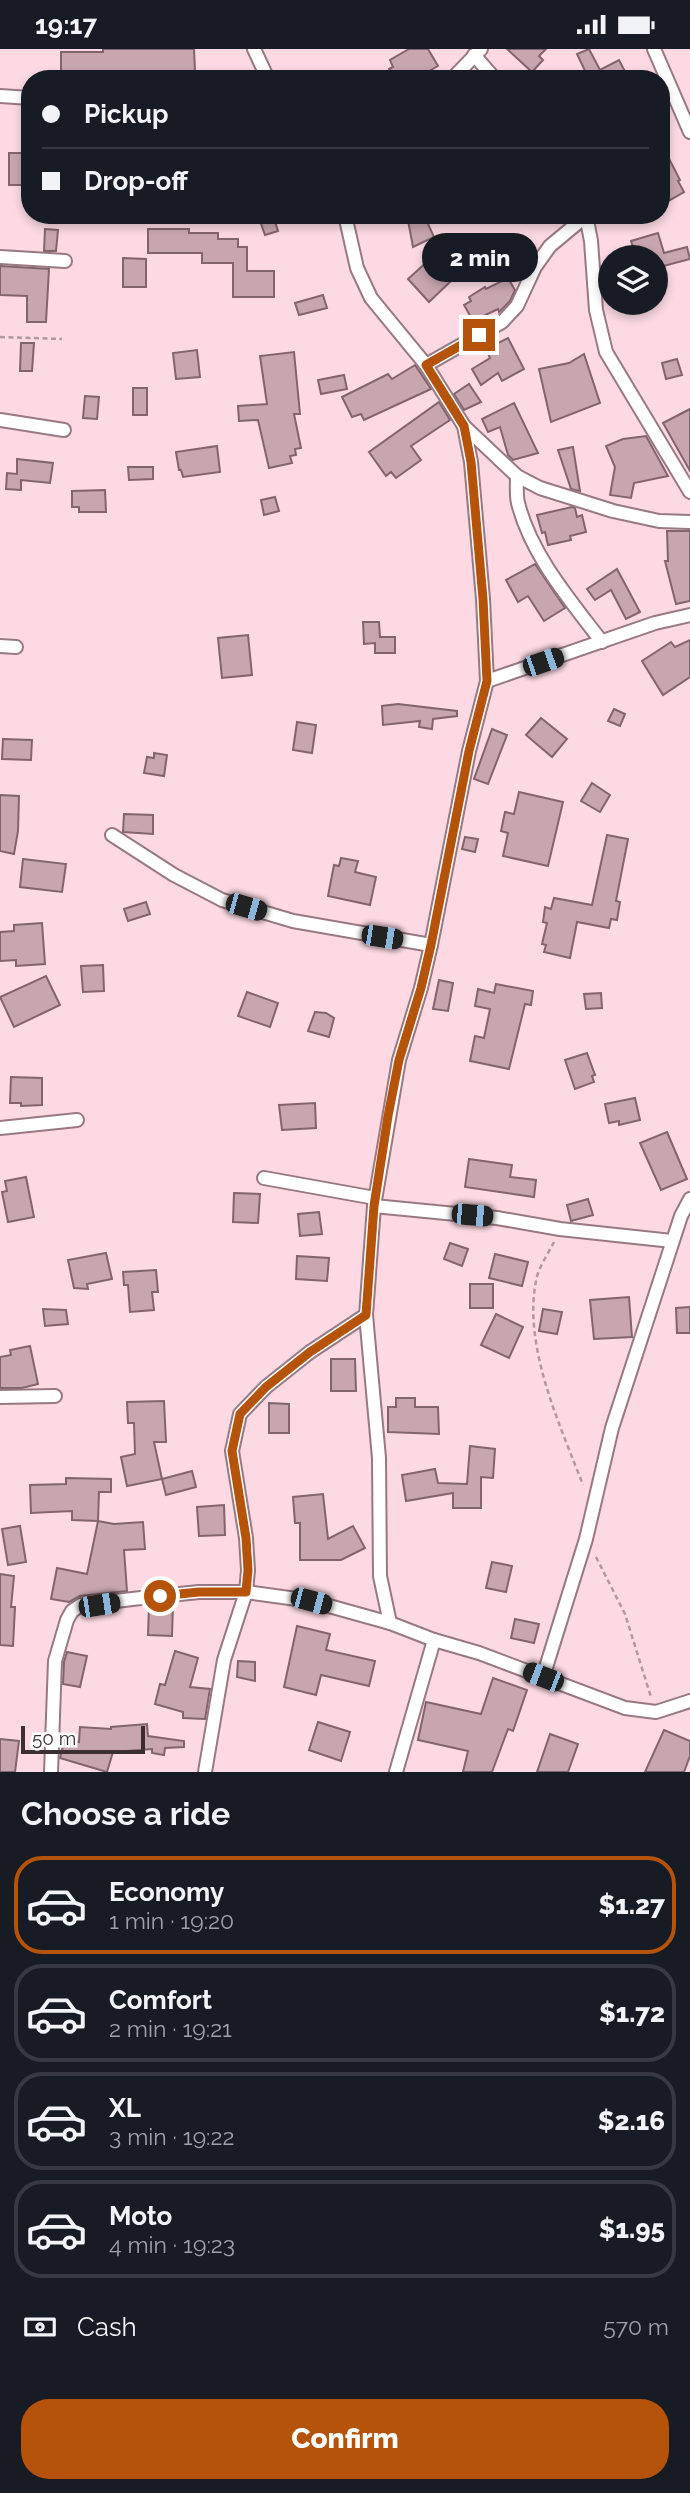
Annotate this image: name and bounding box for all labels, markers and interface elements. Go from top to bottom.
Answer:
text: 19:17 [35,10,97,40]
text: Pickup [84,99,169,129]
text: Drop-off [84,166,188,196]
callout: 2 min [421,233,537,282]
text: 2 min [450,244,510,271]
map controls [598,245,668,315]
button: layers [598,245,668,315]
route end [463,319,495,351]
car [520,645,567,679]
car [223,891,270,923]
car [360,923,405,951]
car [451,1203,494,1227]
route start [144,1580,176,1612]
car [288,1585,335,1617]
car [77,1591,122,1619]
car [520,1660,567,1694]
scale bar [21,1723,145,1755]
text: 50 m [32,1727,76,1749]
text: Choose a ride [21,1795,230,1832]
icon: car [25,1874,88,1937]
text: Economy [109,1877,224,1907]
text: $1.27 [599,1890,665,1920]
text: 1 min · 19:20 [109,1907,234,1934]
icon: car [25,1982,88,2045]
text: Comfort [109,1985,212,2015]
text: $1.72 [599,1998,665,2028]
text: 2 min · 19:21 [109,2015,232,2042]
icon: car [25,2090,88,2153]
text: XL [109,2093,141,2123]
text: $2.16 [598,2106,665,2136]
text: 3 min · 19:22 [109,2123,234,2150]
icon: car [25,2198,88,2261]
text: Moto [109,2201,172,2231]
text: $1.95 [599,2214,665,2244]
text: 4 min · 19:23 [109,2231,235,2258]
icon: cash [21,2308,59,2346]
text: Cash [77,2312,137,2342]
text: 570 m [603,2313,669,2340]
button: Confirm [21,2399,669,2479]

